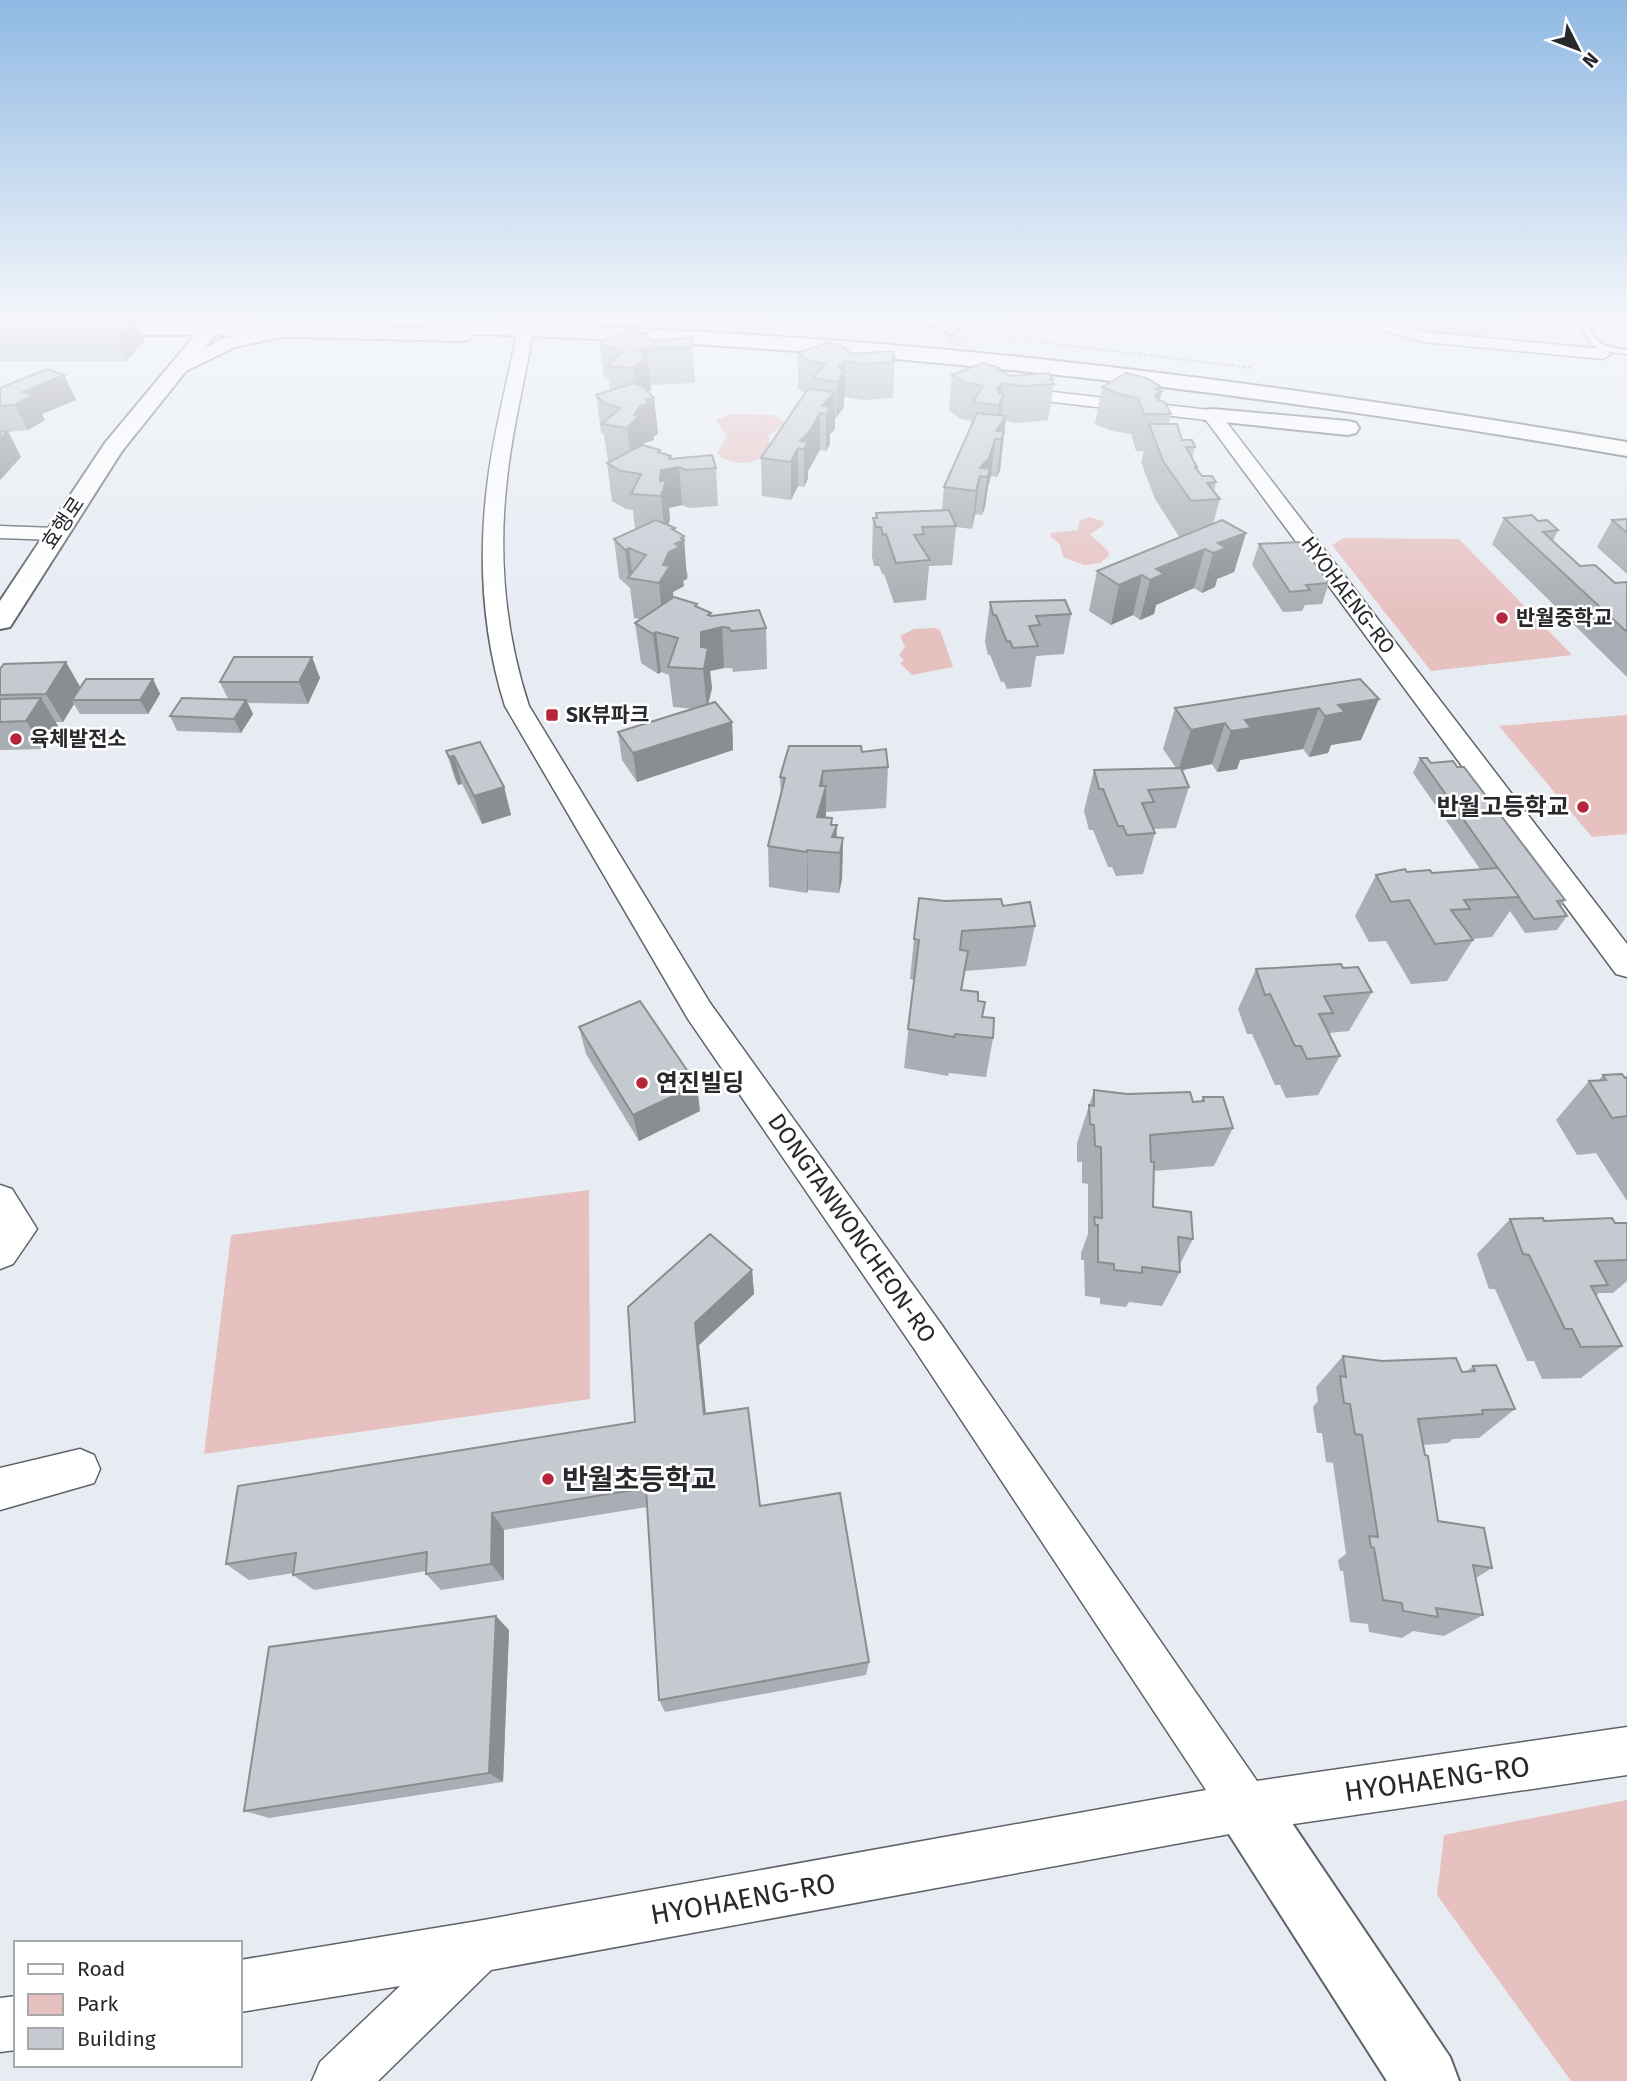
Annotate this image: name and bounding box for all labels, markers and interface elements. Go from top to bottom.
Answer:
north arrow [1543,14,1613,84]
text: N [1577,48,1603,72]
street label: 효행로 [36,492,90,554]
street label: HYOHAENG-RO [1295,531,1401,659]
place label: 반월중학교 [1516,605,1613,631]
marker: 반월중학교 [1494,610,1510,626]
place label: SK뷰파크 [566,702,649,728]
marker: SK뷰파크 [544,707,560,723]
place label: 육체발전소 [30,726,127,752]
marker: 육체발전소 [8,731,24,747]
place label: 반월고등학교 [1437,793,1569,821]
marker: 반월고등학교 [1575,799,1591,815]
place label: 연진빌딩 [656,1069,744,1097]
marker: 연진빌딩 [634,1075,650,1091]
street label: DONGTANWONCHEON-RO [762,1108,942,1348]
place label: 반월초등학교 [562,1463,717,1496]
marker: 반월초등학교 [540,1471,556,1487]
street label: HYOHAENG-RO [1342,1750,1532,1808]
street label: HYOHAENG-RO [648,1867,838,1931]
legend [14,1941,242,2067]
text: Road [77,1956,125,1982]
text: Park [77,1991,119,2017]
text: Building [77,2026,156,2052]

